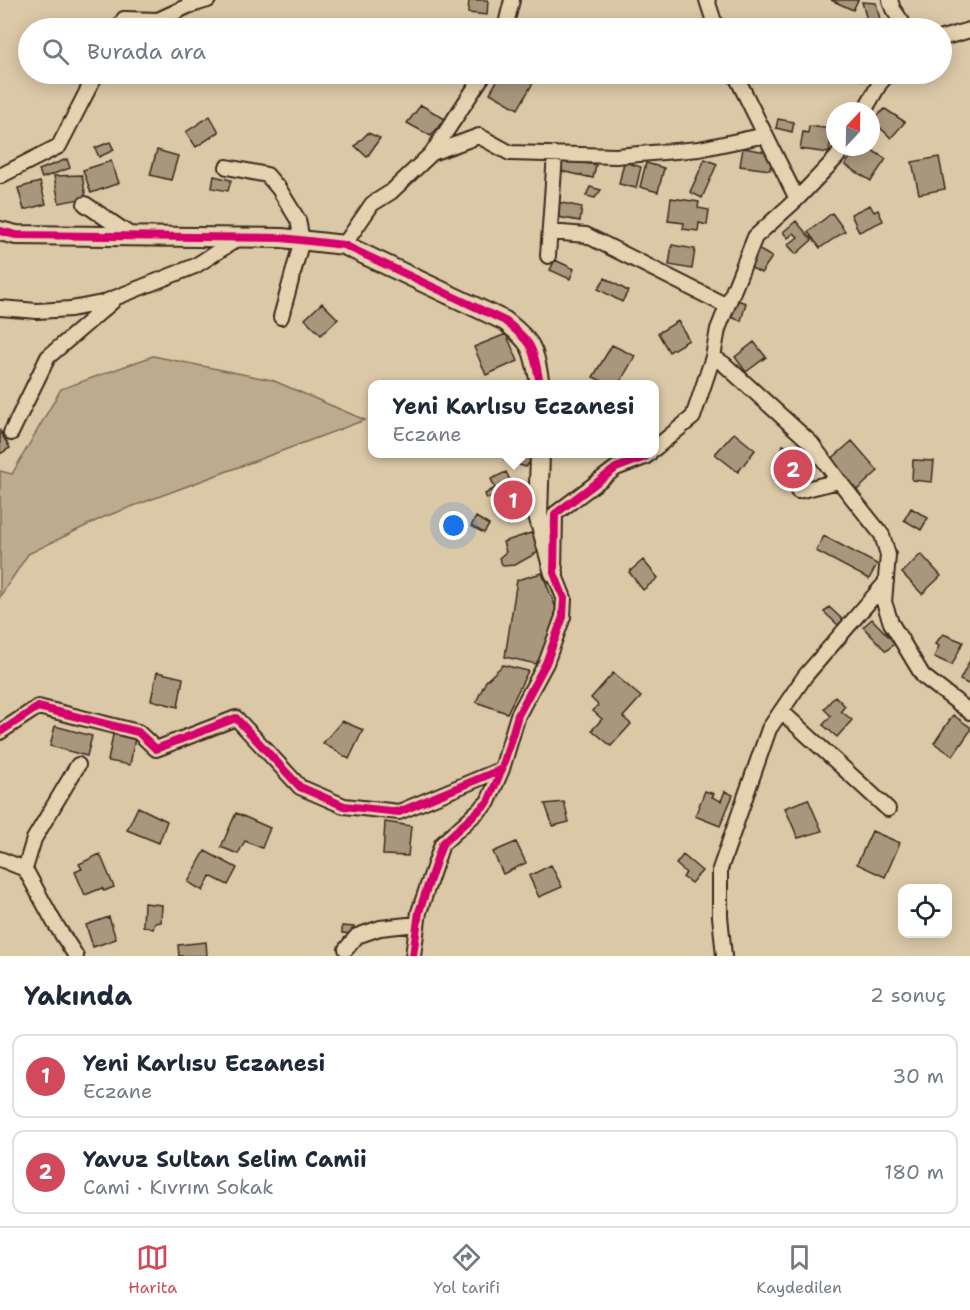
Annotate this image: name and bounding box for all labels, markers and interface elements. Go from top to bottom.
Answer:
search box [18,18,952,84]
icon: search [39,35,72,68]
text: Burada ara [87,37,206,66]
north arrow [826,102,880,156]
popup [368,380,659,458]
text: Yeni Karlısu Eczanesi [392,392,635,421]
text: Eczane [392,421,462,447]
pin: 2 [774,446,812,492]
pin: 1 [494,478,532,522]
your location [439,511,468,540]
map controls [898,884,952,938]
button: locate [898,884,952,938]
text: Yakında [24,978,132,1013]
text: 2 sonuç [870,982,946,1008]
text: Yeni Karlısu Eczanesi [83,1049,325,1078]
text: 1 [41,1063,50,1089]
text: 30 m [892,1063,944,1089]
text: Eczane [83,1078,152,1104]
text: Yavuz Sultan Selim Camii [83,1145,367,1174]
text: 2 [39,1159,53,1185]
text: 180 m [884,1159,944,1185]
text: Cami · Kıvrım Sokak [83,1174,274,1200]
tab: Harita [128,1241,177,1298]
tab: Yol tarifi [434,1241,500,1298]
tab: Kaydedilen [756,1241,842,1298]

